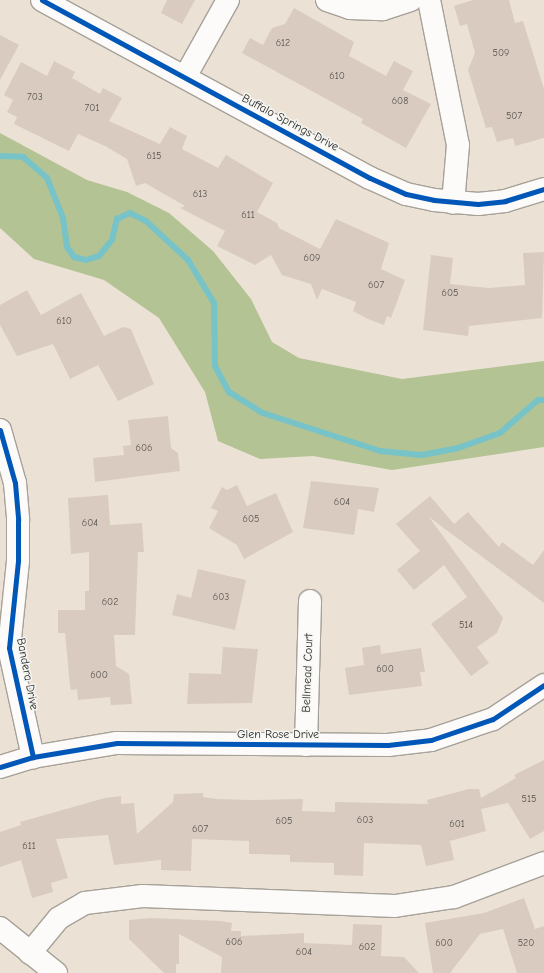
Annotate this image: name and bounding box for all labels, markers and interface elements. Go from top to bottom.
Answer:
house number: 612 [276,38,290,50]
house number: 509 [493,48,509,60]
house number: 610 [329,71,345,83]
street label: Buffalo Springs Drive [239,91,341,155]
house number: 703 [27,92,43,104]
house number: 608 [392,96,408,108]
house number: 701 [85,103,99,115]
house number: 507 [506,111,522,123]
house number: 615 [147,151,161,163]
house number: 613 [193,189,207,201]
house number: 611 [241,210,255,222]
house number: 609 [304,253,320,265]
house number: 607 [368,280,384,292]
house number: 605 [442,288,458,300]
house number: 610 [56,316,72,328]
house number: 606 [136,443,152,455]
house number: 604 [334,497,350,509]
house number: 605 [243,514,259,526]
house number: 604 [82,518,98,530]
house number: 603 [213,592,229,604]
house number: 602 [102,597,118,609]
house number: 514 [459,620,473,632]
street label: Bellmead Court [299,633,317,713]
street label: Bandera Drive [13,637,41,711]
house number: 600 [376,664,394,676]
house number: 600 [90,670,108,682]
street label: Glen Rose Drive [237,728,319,742]
house number: 515 [522,794,536,806]
house number: 603 [357,815,373,827]
house number: 605 [276,816,292,828]
house number: 601 [449,819,465,831]
house number: 607 [192,824,208,836]
house number: 611 [22,841,36,853]
house number: 606 [226,937,242,949]
house number: 600 [435,938,453,950]
house number: 520 [518,938,534,950]
house number: 602 [359,942,375,954]
house number: 604 [296,947,312,959]

